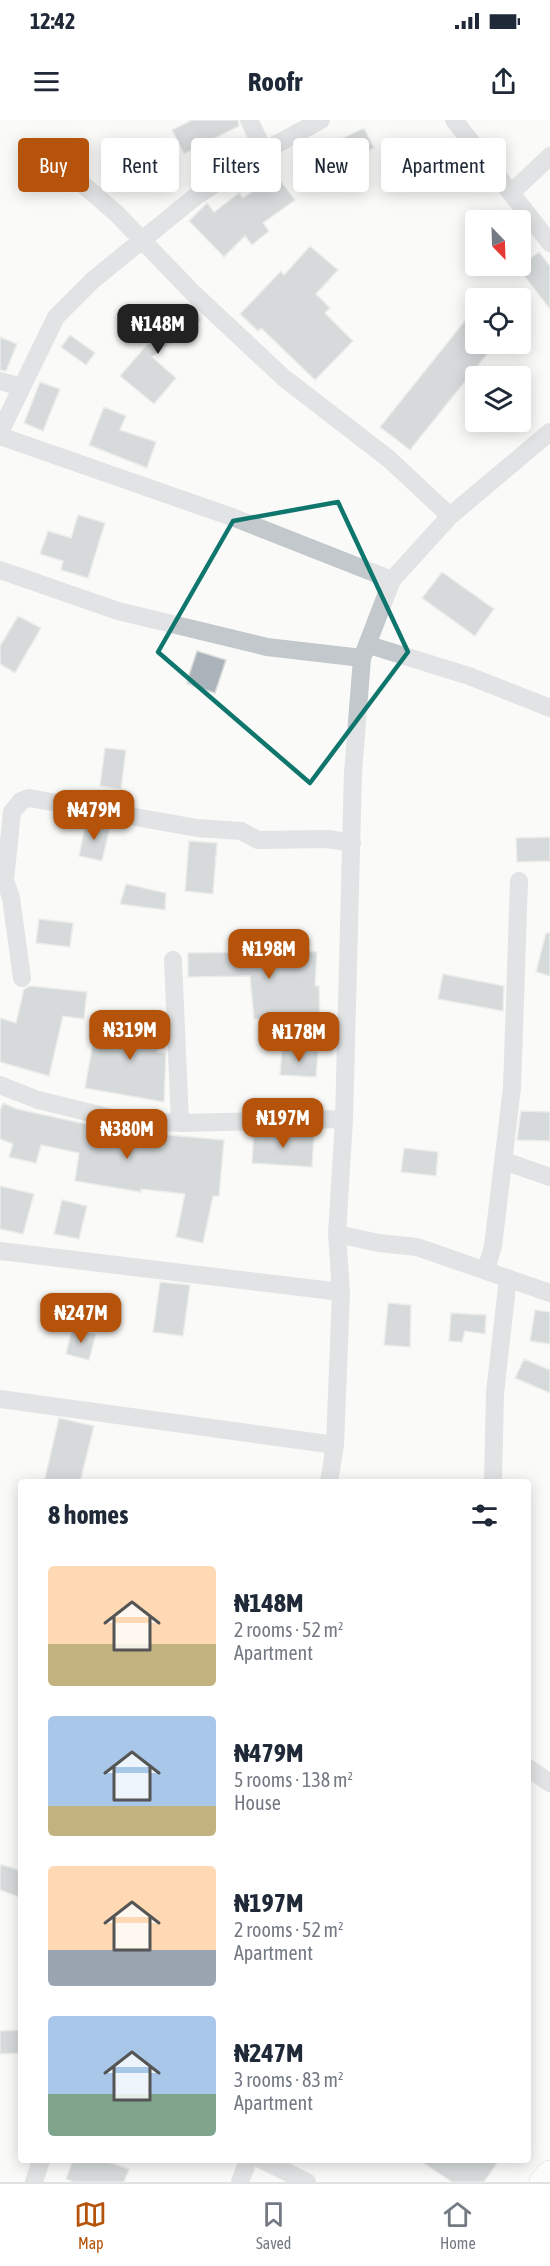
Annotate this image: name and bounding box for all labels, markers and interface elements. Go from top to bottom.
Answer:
text: 12:42 [30,8,75,34]
icon: menu [30,65,63,98]
icon: share [487,65,520,98]
text: Roofr [248,66,302,97]
chip: Buy [18,138,89,192]
chip: Rent [101,138,179,192]
chip: Filters [191,138,281,192]
chip: New [293,138,369,192]
chip: Apartment [381,138,506,192]
north arrow [465,210,531,276]
map controls [465,210,531,432]
button: locate [465,288,531,354]
pin: ₦148M [116,304,200,355]
text: ₦148M [131,312,185,335]
button: layers [465,366,531,432]
pin: ₦479M [52,790,136,841]
text: ₦479M [67,798,121,821]
pin: ₦198M [227,929,311,980]
text: ₦198M [242,937,296,960]
pin: ₦319M [88,1010,172,1061]
pin: ₦178M [257,1012,341,1063]
text: ₦319M [103,1018,157,1041]
text: ₦178M [272,1020,326,1043]
pin: ₦197M [241,1098,325,1149]
text: ₦197M [256,1106,310,1129]
pin: ₦380M [85,1109,169,1160]
text: ₦380M [100,1117,154,1140]
pin: ₦247M [39,1293,123,1344]
text: ₦247M [54,1301,108,1324]
icon: filters [468,1499,501,1532]
text: 8 homes [48,1500,128,1530]
text: ₦148M [234,1588,303,1618]
icon: home [96,1590,168,1662]
text: 2 rooms · 52 m² [234,1618,344,1641]
text: Apartment [234,1641,313,1664]
text: ₦479M [234,1738,303,1768]
icon: home [96,1740,168,1812]
text: 5 rooms · 138 m² [234,1768,353,1791]
text: House [234,1791,281,1814]
text: ₦197M [234,1888,303,1918]
icon: home [96,1890,168,1962]
text: 2 rooms · 52 m² [234,1918,344,1941]
text: Apartment [234,1941,313,1964]
text: ₦247M [234,2038,303,2068]
icon: home [96,2040,168,2112]
text: 3 rooms · 83 m² [234,2068,344,2091]
text: Apartment [234,2091,313,2114]
tab: Map [74,2198,107,2252]
tab: Saved [256,2198,291,2252]
tab: Home [440,2198,476,2252]

